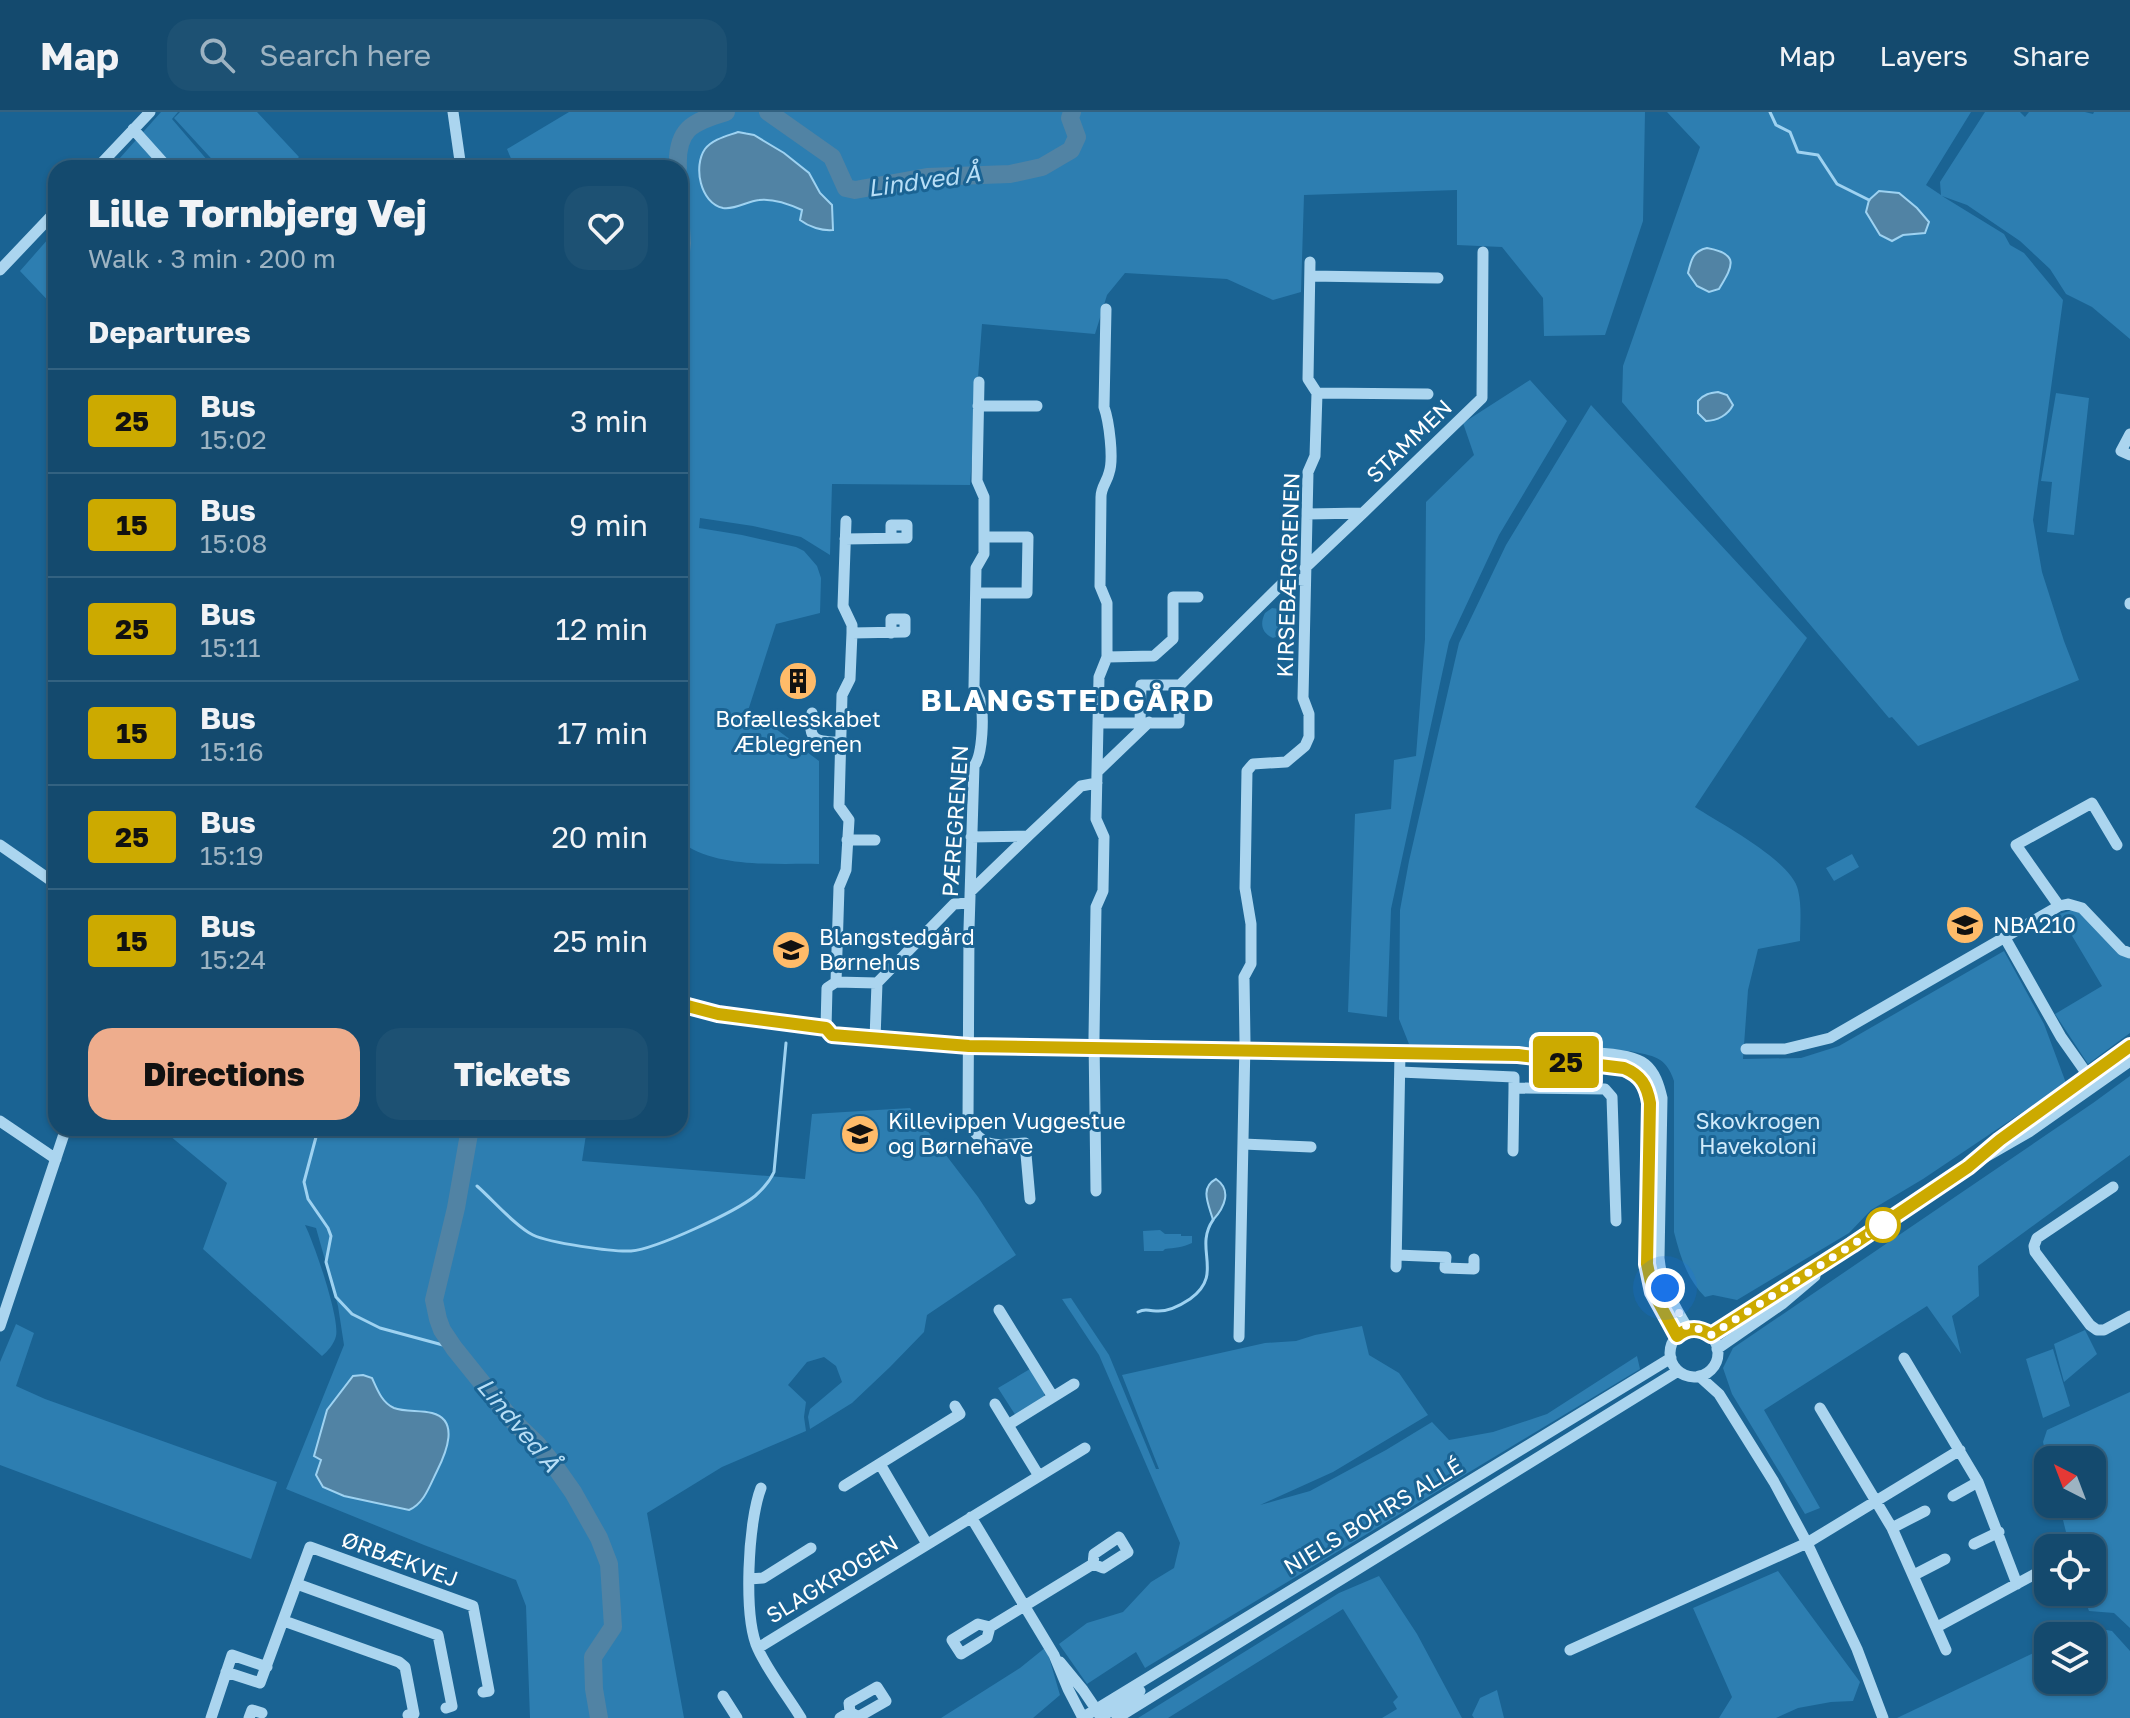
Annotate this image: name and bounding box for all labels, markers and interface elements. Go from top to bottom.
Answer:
search box [167,19,727,91]
text: Map [40,33,119,78]
icon: search [195,33,239,77]
text: Search here [259,37,431,73]
text: Map [1778,39,1836,72]
text: Layers [1880,39,1968,72]
text: Share [2012,39,2090,72]
water label: Lindved Å [866,157,983,202]
button: heart [564,186,648,270]
text: Lille Tornbjerg Vej [88,190,427,235]
text: Walk · 3 min · 200 m [88,243,336,274]
text: Departures [88,314,251,350]
text: Bus [200,388,256,424]
street label: STAMMEN [1360,393,1457,488]
text: 3 min [570,403,648,439]
text: 25 [115,404,149,437]
text: 15:02 [200,424,267,455]
street label: KIRSEBÆRGRENEN [1270,472,1305,678]
text: Bus [200,492,256,528]
text: 9 min [569,507,648,543]
text: 15 [116,508,148,541]
text: 15:08 [200,528,267,559]
text: Bus [200,596,256,632]
text: 12 min [556,611,648,647]
text: 25 [115,612,149,645]
text: 15:11 [200,632,261,663]
building icon: Bofællesskabet Æblegrenen [777,660,819,702]
district label: BLANGSTEDGÅRD [920,682,1216,718]
text: Bus [200,700,256,736]
place label: Bofællesskabet Æblegrenen [715,705,881,757]
text: 17 min [557,715,648,751]
text: 15 [116,716,148,749]
text: 15:16 [200,736,264,767]
street label: PÆREGRENEN [936,744,973,898]
text: Bus [200,804,256,840]
text: 20 min [551,819,648,855]
text: 25 [115,820,149,853]
text: 15:19 [200,840,264,871]
school or university icon: NBA210 [1944,904,1986,946]
text: Bus [200,908,256,944]
place label: NBA210 [1993,911,2076,938]
text: 25 min [553,923,648,959]
place label: Blangstedgård Børnehus [819,923,975,975]
text: 15 [116,924,148,957]
school or university icon: Blangstedgård Børnehus [770,929,812,971]
text: 15:24 [200,944,266,975]
button: Directions [88,1028,360,1120]
button: Tickets [376,1028,648,1120]
line badge: 25 [1530,1036,1602,1088]
text: 25 [1549,1045,1583,1078]
place label: Killevippen Vuggestue og Børnehave [888,1107,1126,1159]
park label: Skovkrogen Havekoloni [1696,1107,1820,1159]
school or university icon: Killevippen Vuggestue og Børnehave [839,1113,881,1155]
unlabelled marker [1866,1208,1900,1242]
your location [1645,1268,1685,1308]
water label: Lindved Å [472,1371,567,1477]
north arrow [2034,1446,2106,1518]
map controls [2034,1446,2106,1694]
street label: NIELS BOHRS ALLÉ [1278,1451,1467,1580]
street label: ØRBÆKVEJ [338,1525,462,1592]
street label: SLAGKROGEN [761,1529,903,1629]
button: locate [2034,1534,2106,1606]
button: layers [2034,1622,2106,1694]

